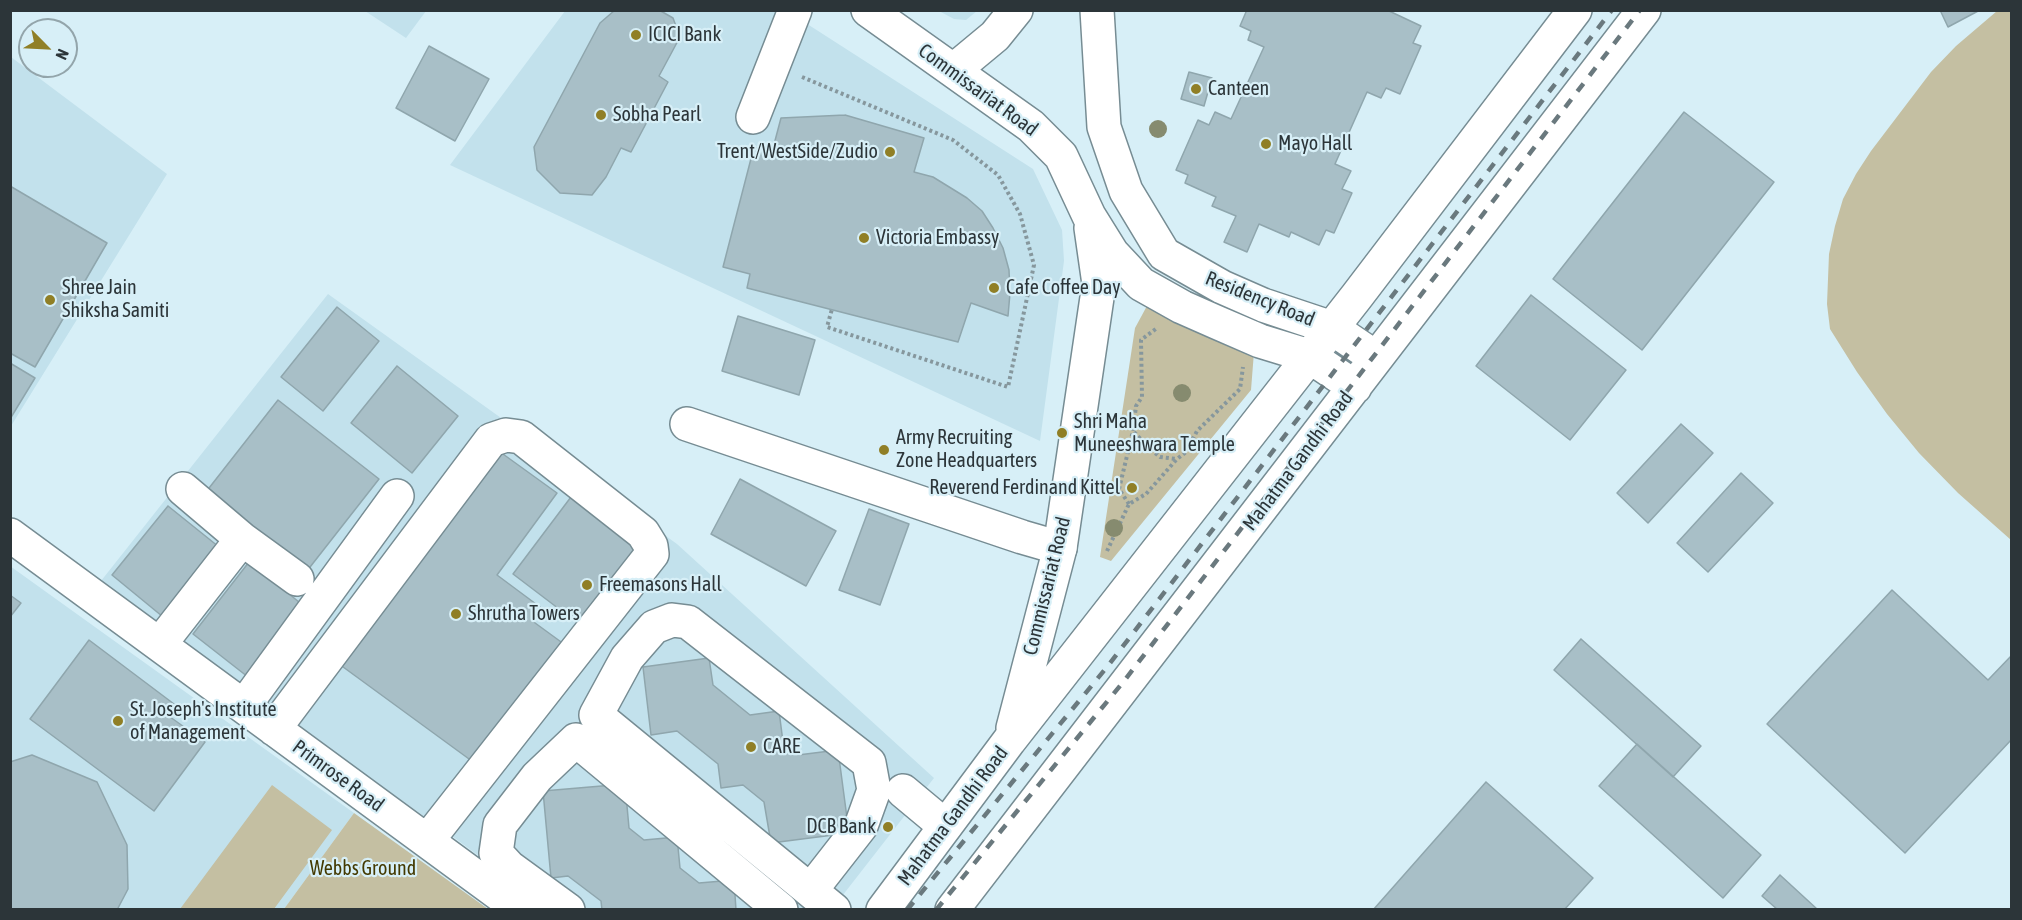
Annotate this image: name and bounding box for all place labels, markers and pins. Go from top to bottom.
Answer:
place label: ICICI Bank [648,23,721,47]
marker: ICICI Bank [629,28,643,42]
place label: Canteen [1208,77,1269,101]
marker: Canteen [1189,82,1203,96]
place label: Sobha Pearl [613,103,701,127]
marker: Sobha Pearl [594,108,608,122]
place label: Mayo Hall [1278,132,1352,156]
marker: Mayo Hall [1259,137,1273,151]
place label: Trent/WestSide/Zudio [717,140,878,164]
marker: Trent/WestSide/Zudio [883,145,897,159]
place label: Victoria Embassy [876,226,999,250]
marker: Victoria Embassy [857,231,871,245]
place label: Shree Jain Shiksha Samiti [62,276,169,323]
place label: Cafe Coffee Day [1006,276,1120,300]
marker: Cafe Coffee Day [987,281,1001,295]
marker: Shree Jain Shiksha Samiti [43,293,57,307]
place label: Shri Maha Muneeshwara Temple [1074,410,1235,457]
place label: Army Recruiting Zone Headquarters [896,426,1037,473]
marker: Shri Maha Muneeshwara Temple [1055,426,1069,440]
marker: Army Recruiting Zone Headquarters [877,443,891,457]
place label: Reverend Ferdinand Kittel [929,476,1120,500]
marker: Reverend Ferdinand Kittel [1125,481,1139,495]
place label: Freemasons Hall [599,573,722,597]
marker: Freemasons Hall [580,578,594,592]
place label: Shrutha Towers [468,602,580,626]
marker: Shrutha Towers [449,607,463,621]
place label: St. Joseph's Institute of Management [130,698,277,745]
marker: St. Joseph's Institute of Management [111,714,125,728]
place label: CARE [763,735,800,759]
marker: CARE [744,740,758,754]
place label: DCB Bank [806,815,876,839]
marker: DCB Bank [881,820,895,834]

